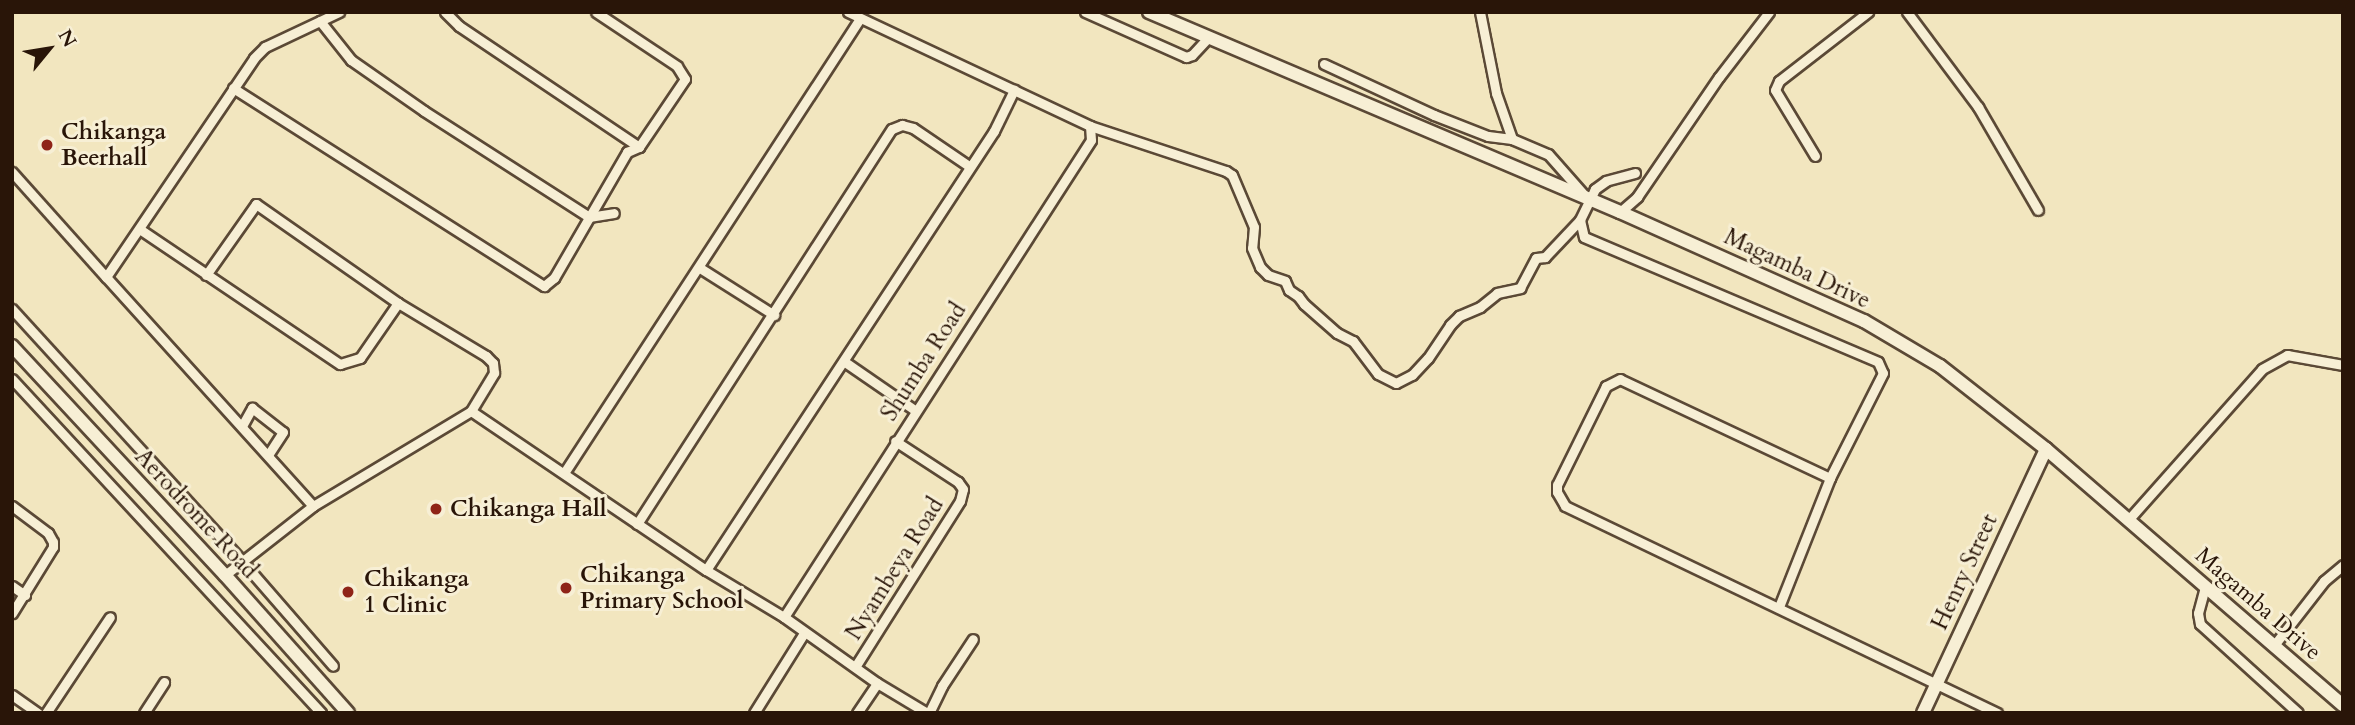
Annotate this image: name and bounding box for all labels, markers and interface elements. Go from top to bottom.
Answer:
north arrow [14,14,84,84]
text: N [52,25,83,52]
place label: Chikanga Beerhall [61,118,166,172]
marker: Chikanga Beerhall [39,137,55,153]
street label: Magamba Drive [1720,223,1874,315]
street label: Shumba Road [876,298,972,426]
street label: Aerodrome Road [129,443,263,585]
street label: Nyambeya Road [840,493,950,645]
place label: Chikanga Hall [450,495,606,523]
marker: Chikanga Hall [428,501,444,517]
street label: Henry Street [1926,510,2004,634]
street label: Magamba Drive [2189,542,2327,666]
place label: Chikanga Primary School [580,561,743,615]
place label: Chikanga 1 Clinic [364,565,469,619]
marker: Chikanga Primary School [558,580,574,596]
marker: Chikanga 1 Clinic [338,582,358,602]

